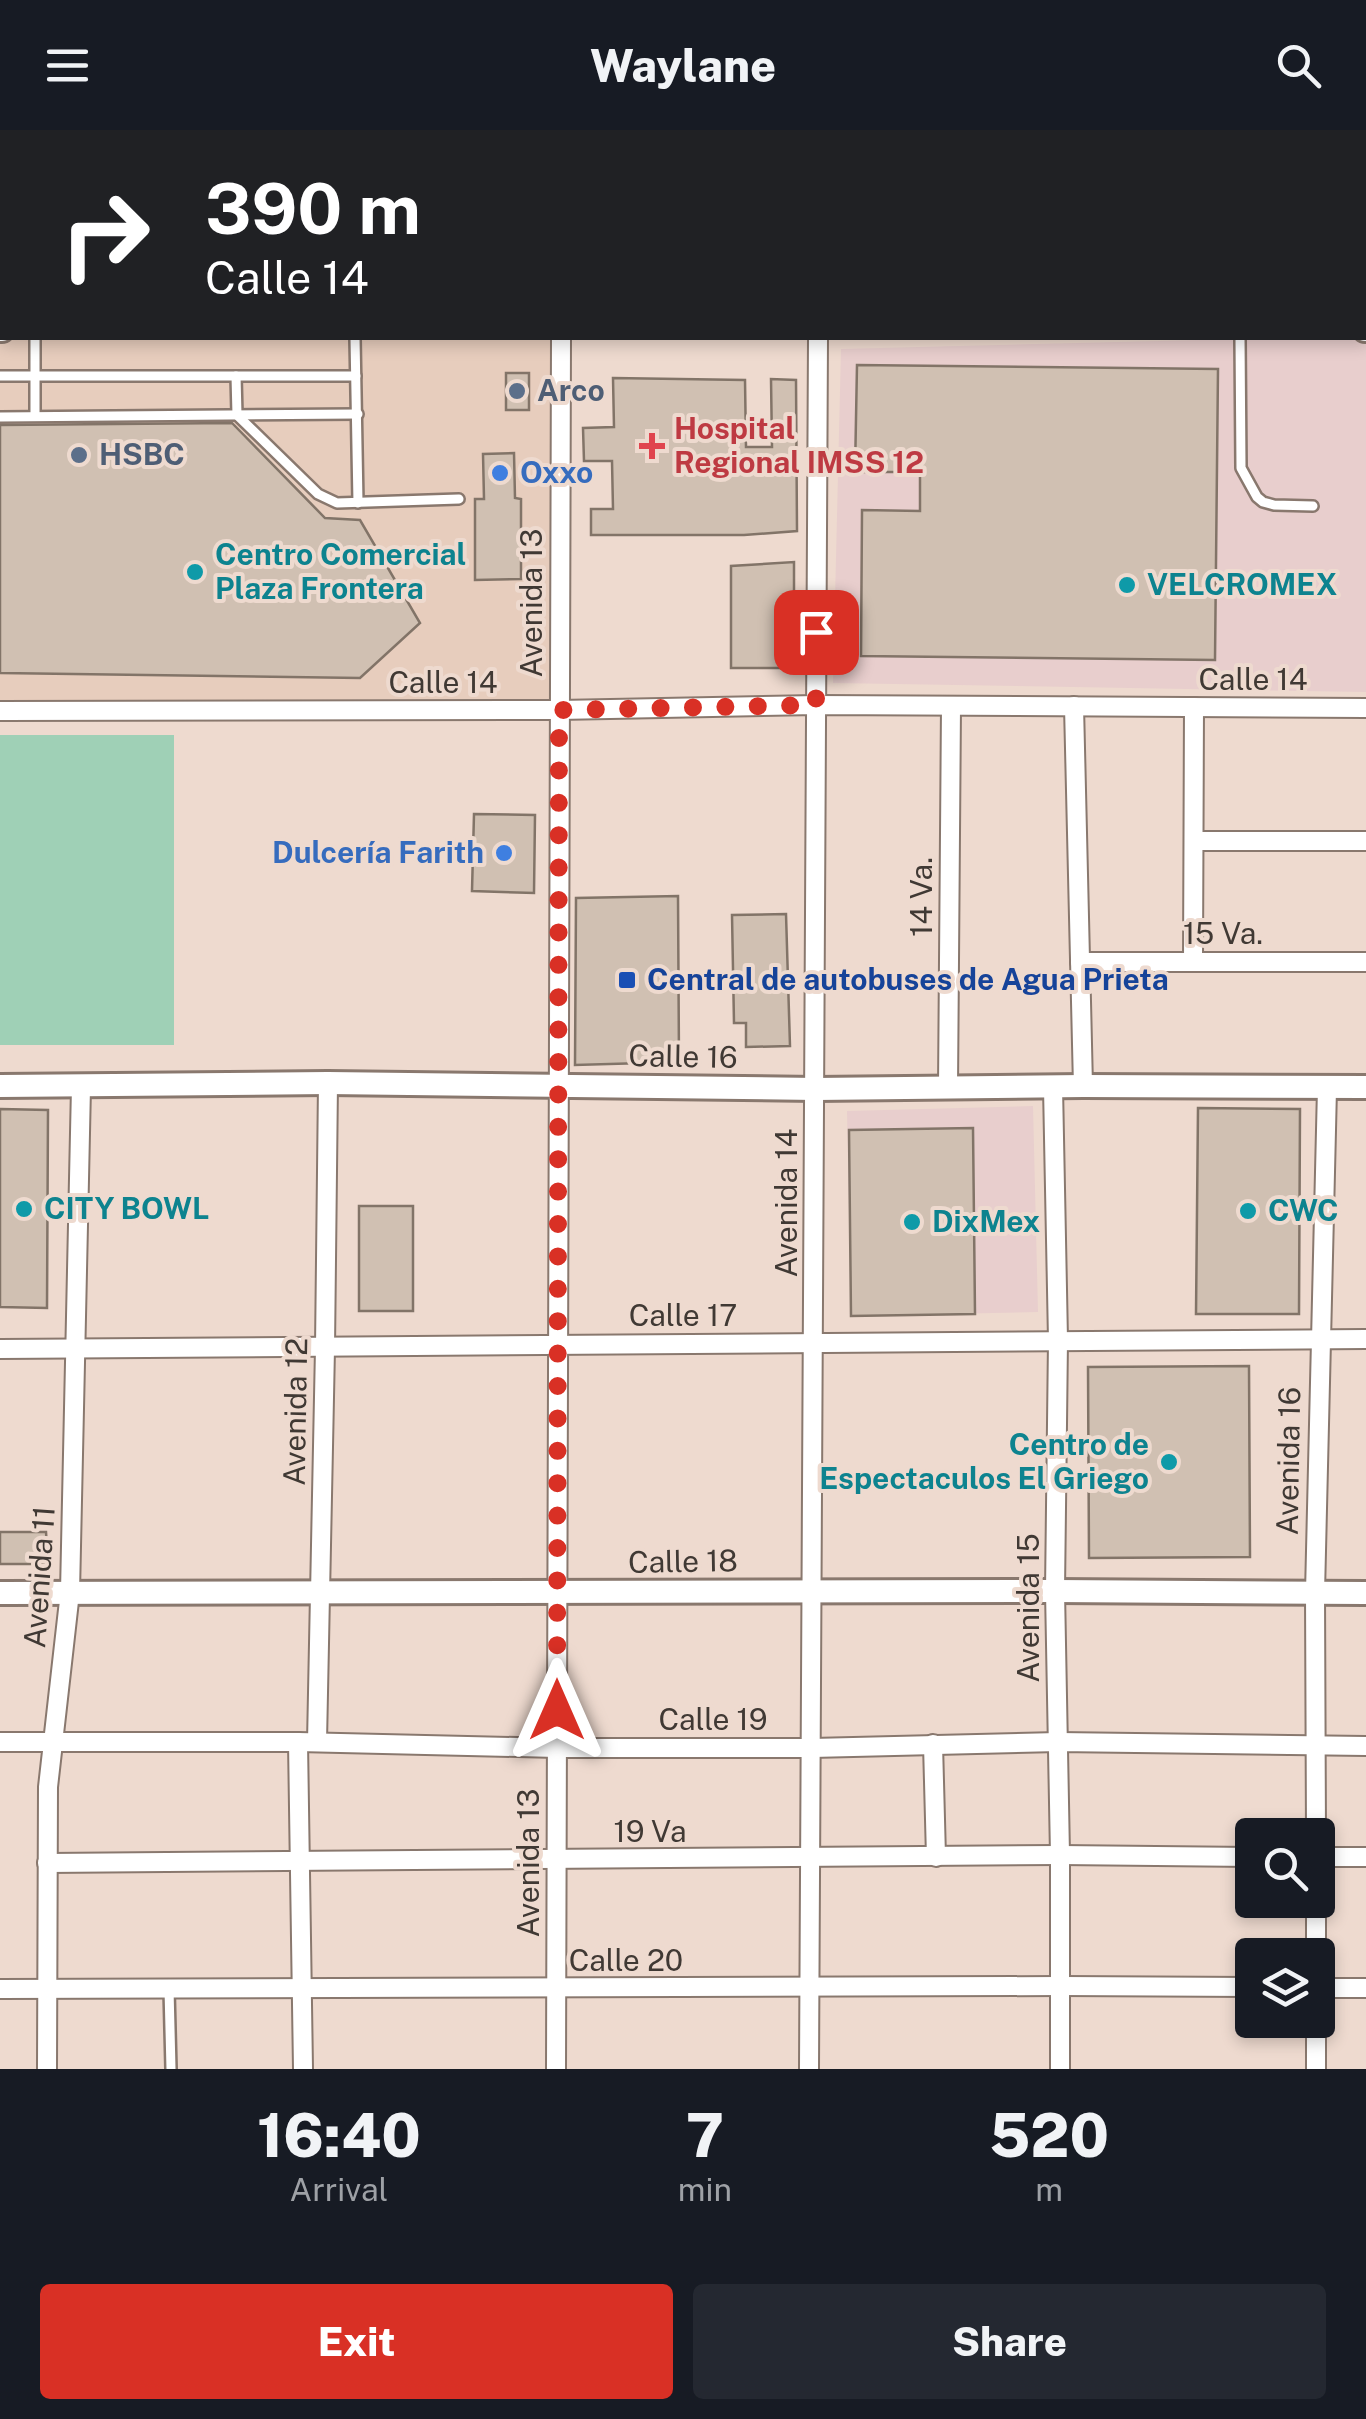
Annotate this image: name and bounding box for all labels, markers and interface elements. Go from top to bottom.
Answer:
icon: menu [40,38,95,93]
icon: search [1271,38,1326,93]
text: Waylane [590,39,776,92]
text: 390 m [205,167,421,250]
icon: right [40,170,170,300]
text: Calle 14 [205,251,369,304]
place label: Arco [537,372,605,408]
marker: Arco [506,380,528,402]
place label: Hospital Regional IMSS 12 [674,410,924,480]
marker: Hospital Regional IMSS 12 [639,433,665,459]
place label: HSBC [99,436,185,472]
marker: HSBC [68,444,90,466]
place label: Oxxo [520,454,593,490]
marker: Oxxo [489,462,511,484]
street label: Avenida 13 [513,529,549,677]
place label: Centro Comercial Plaza Frontera [215,536,466,606]
marker: Centro Comercial Plaza Frontera [184,561,206,583]
place label: VELCROMEX [1147,566,1337,602]
marker: VELCROMEX [1116,574,1138,596]
pin [774,590,859,675]
icon: arrive [789,605,844,660]
street label: Calle 14 [1198,661,1308,697]
street label: Calle 14 [388,664,498,700]
place label: Dulcería Farith [272,834,484,870]
marker: Dulcería Farith [493,842,515,864]
street label: 14 Va. [903,857,939,937]
street label: 15 Va. [1183,915,1263,951]
place label: Central de autobuses de Agua Prieta [647,961,1169,997]
marker: Central de autobuses de Agua Prieta [616,969,638,991]
street label: Calle 16 [628,1037,738,1075]
street label: Avenida 14 [768,1129,804,1277]
place label: CITY BOWL [44,1190,209,1226]
place label: CWC [1268,1192,1339,1228]
marker: CITY BOWL [13,1198,35,1220]
marker: CWC [1237,1200,1259,1222]
place label: DixMex [932,1203,1040,1239]
marker: DixMex [901,1211,923,1233]
street label: Calle 17 [629,1297,737,1333]
street label: Avenida 12 [276,1338,314,1486]
street label: Avenida 16 [1269,1386,1307,1536]
place label: Centro de Espectaculos El Griego [819,1426,1149,1496]
marker: Centro de Espectaculos El Griego [1158,1451,1180,1473]
street label: Avenida 11 [16,1505,62,1649]
street label: Avenida 15 [1010,1533,1046,1683]
street label: Calle 18 [628,1542,738,1580]
position arrow [505,1658,609,1762]
street label: Calle 19 [658,1701,768,1737]
street label: Avenida 13 [510,1789,546,1937]
street label: 19 Va [614,1813,687,1849]
map controls [1235,1818,1335,2038]
button: search [1235,1818,1335,1918]
button: layers [1235,1938,1335,2038]
street label: Calle 20 [569,1942,683,1978]
text: 16:40 [257,2100,421,2171]
text: 7 [686,2100,724,2171]
text: 520 [989,2100,1109,2171]
text: Arrival [289,2171,388,2208]
text: min [678,2171,732,2208]
text: m [1035,2171,1063,2208]
button: Exit [40,2284,673,2399]
button: Share [693,2284,1326,2399]

